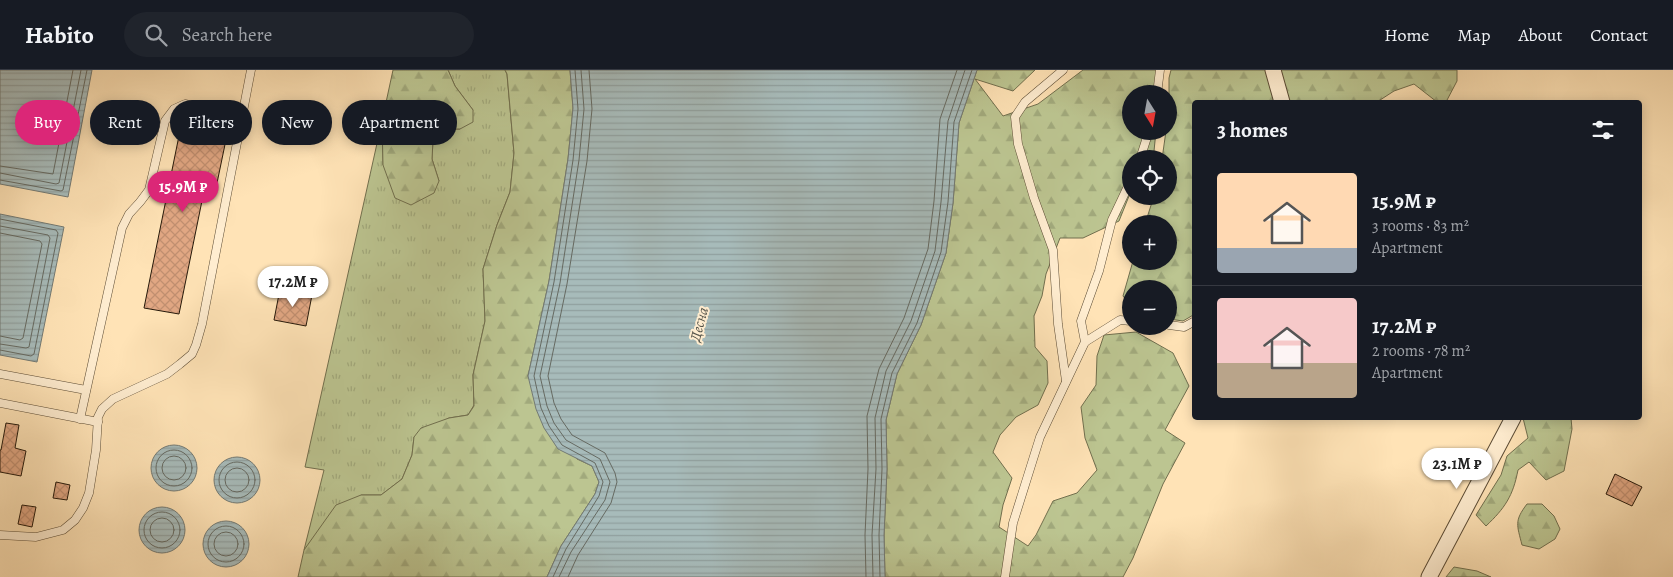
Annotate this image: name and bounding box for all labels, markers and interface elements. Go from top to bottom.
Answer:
search box [124,12,474,57]
text: Habito [25,19,94,51]
icon: search [142,21,170,49]
text: Search here [182,22,272,48]
text: Home [1384,23,1429,47]
text: Map [1457,23,1490,47]
text: About [1518,23,1562,47]
text: Contact [1590,23,1648,47]
north arrow [1122,85,1178,140]
map controls [1122,85,1177,335]
chip: Buy [15,100,80,145]
chip: Rent [90,100,160,145]
chip: Filters [170,100,252,145]
chip: New [262,100,332,145]
chip: Apartment [342,100,457,145]
text: 3 homes [1217,116,1288,144]
icon: filters [1589,116,1617,144]
button: locate [1122,150,1177,205]
pin: 15.9M ₽ [137,170,229,213]
text: 15.9M ₽ [159,176,207,198]
text: 15.9M ₽ [1372,187,1436,215]
icon: home [1257,193,1317,253]
button: + [1122,215,1177,270]
text: 3 rooms · 83 m² [1372,215,1469,237]
text: Apartment [1372,237,1443,259]
pin: 17.2M ₽ [247,266,339,308]
text: 17.2M ₽ [268,271,318,293]
button: − [1122,280,1177,335]
water label: Десна [685,305,713,344]
text: 17.2M ₽ [1372,312,1436,340]
icon: home [1257,318,1317,378]
text: 2 rooms · 78 m² [1372,340,1470,362]
text: Apartment [1372,362,1443,384]
pin: 23.1M ₽ [1411,448,1503,490]
text: 23.1M ₽ [1432,453,1482,475]

